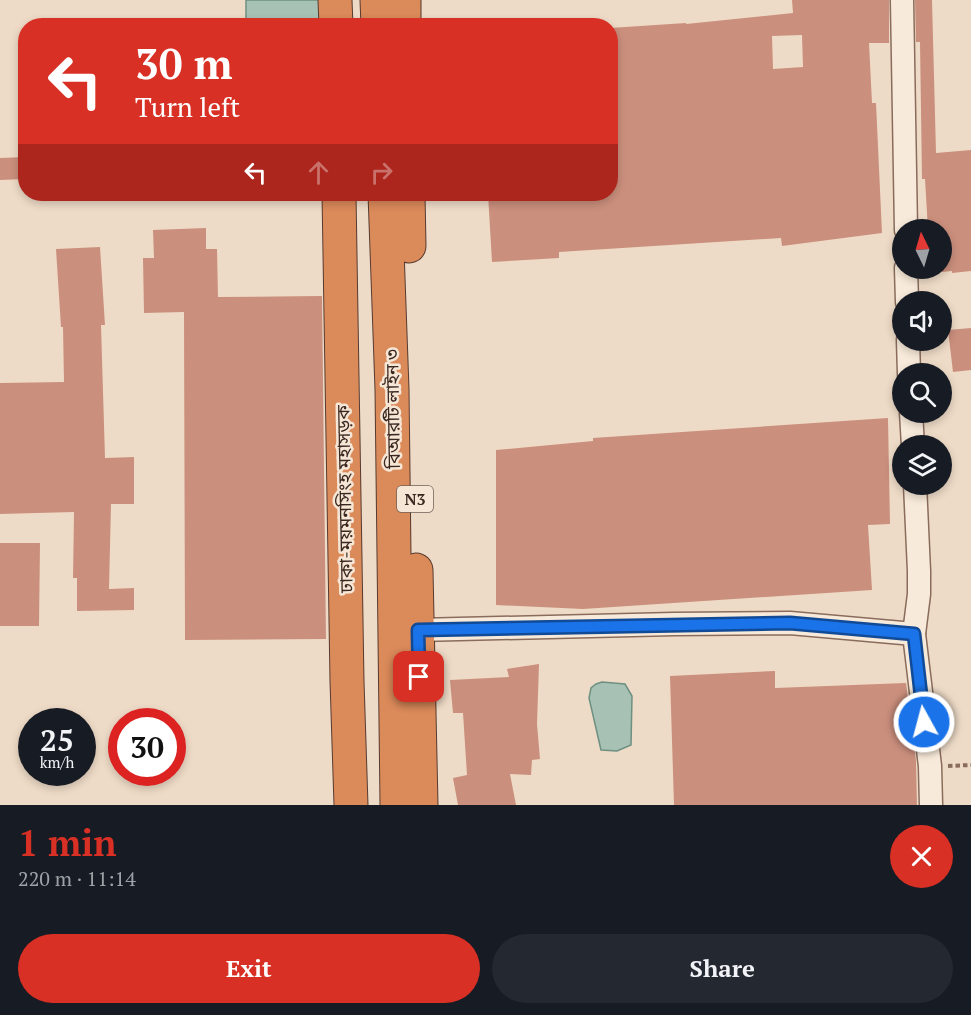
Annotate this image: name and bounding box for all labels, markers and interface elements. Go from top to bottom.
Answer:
text: 30 m [135,35,233,91]
icon: left [36,42,114,120]
text: Turn left [135,89,240,125]
icon: left [239,156,272,189]
icon: ahead [302,156,335,189]
icon: right [365,156,398,189]
north arrow [892,219,952,279]
map controls [892,219,952,495]
button: sound [892,291,952,351]
street label: বিআরটি লাইন ৩ [379,349,405,470]
button: search [892,363,952,423]
street label: ঢাকা-ময়মনসিংহ মহাসড়ক [330,405,358,594]
button: layers [892,435,952,495]
road number: N3 [397,486,433,512]
pin [393,651,444,702]
icon: arrive [402,660,435,693]
position arrow [892,690,956,754]
speed limit sign: 30 [108,708,186,786]
text: 25 [40,720,74,760]
text: km/h [40,752,74,772]
text: 1 min [18,819,116,866]
button: close [890,825,953,888]
text: 220 m · 11:14 [18,865,136,892]
button: Exit [18,934,480,1003]
button: Share [492,934,953,1003]

